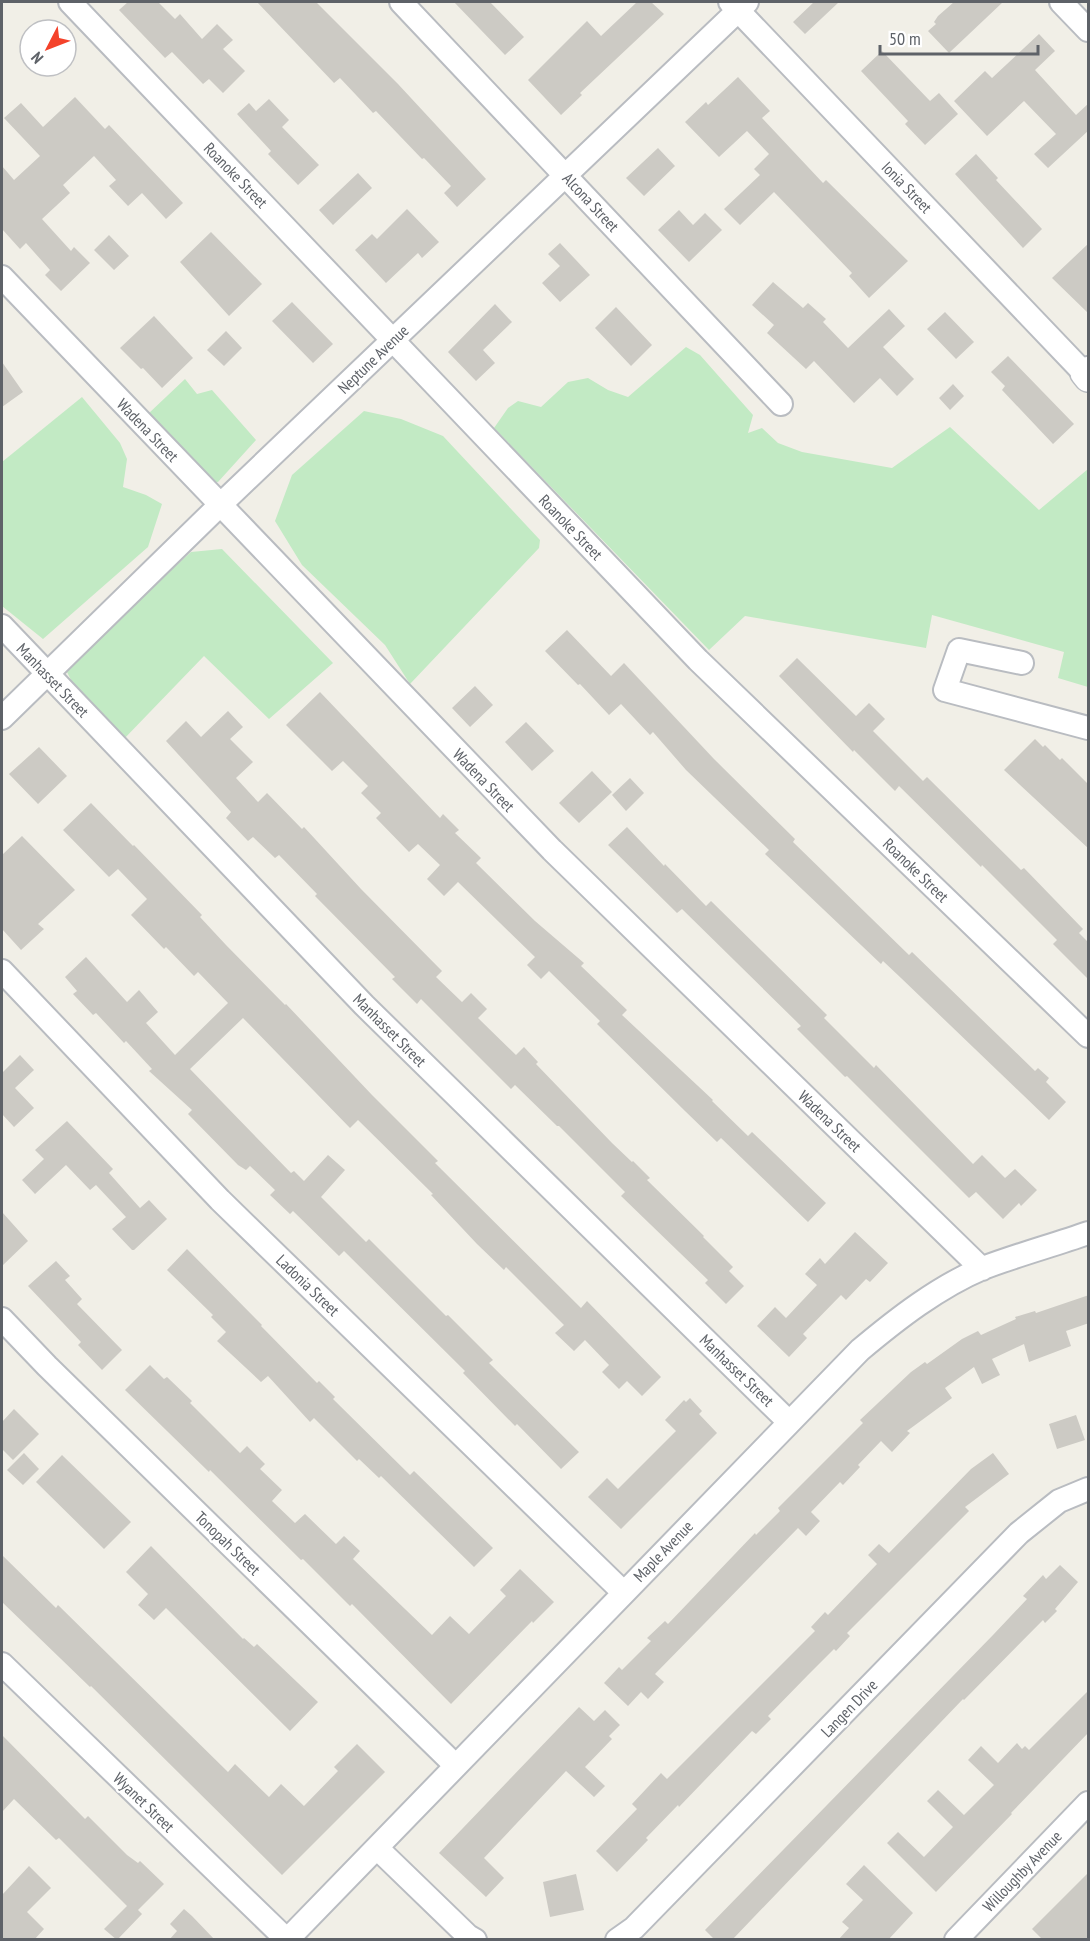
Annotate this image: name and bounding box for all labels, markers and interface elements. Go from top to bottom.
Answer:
north arrow [18,18,78,78]
scale bar [880,18,1038,56]
text: 50 m [889,27,921,50]
text: N [27,48,47,68]
street label: Roanoke Street [200,138,273,212]
street label: Ionia Street [878,157,937,217]
street label: Alcona Street [559,168,624,236]
street label: Neptune Avenue [333,320,413,398]
street label: Wadena Street [113,394,183,466]
street label: Roanoke Street [535,490,608,564]
street label: Manhasset Street [13,639,94,722]
street label: Wadena Street [449,744,519,816]
street label: Roanoke Street [879,834,953,907]
street label: Manhasset Street [349,989,431,1071]
street label: Wadena Street [794,1086,866,1156]
street label: Ladonia Street [272,1250,344,1320]
street label: Manhasset Street [696,1330,779,1411]
street label: Tonopah Street [191,1507,265,1580]
street label: Maple Avenue [629,1516,697,1586]
street label: Langen Drive [817,1675,881,1741]
street label: Wyanet Street [109,1768,179,1837]
street label: Willoughby Avenue [978,1826,1066,1916]

